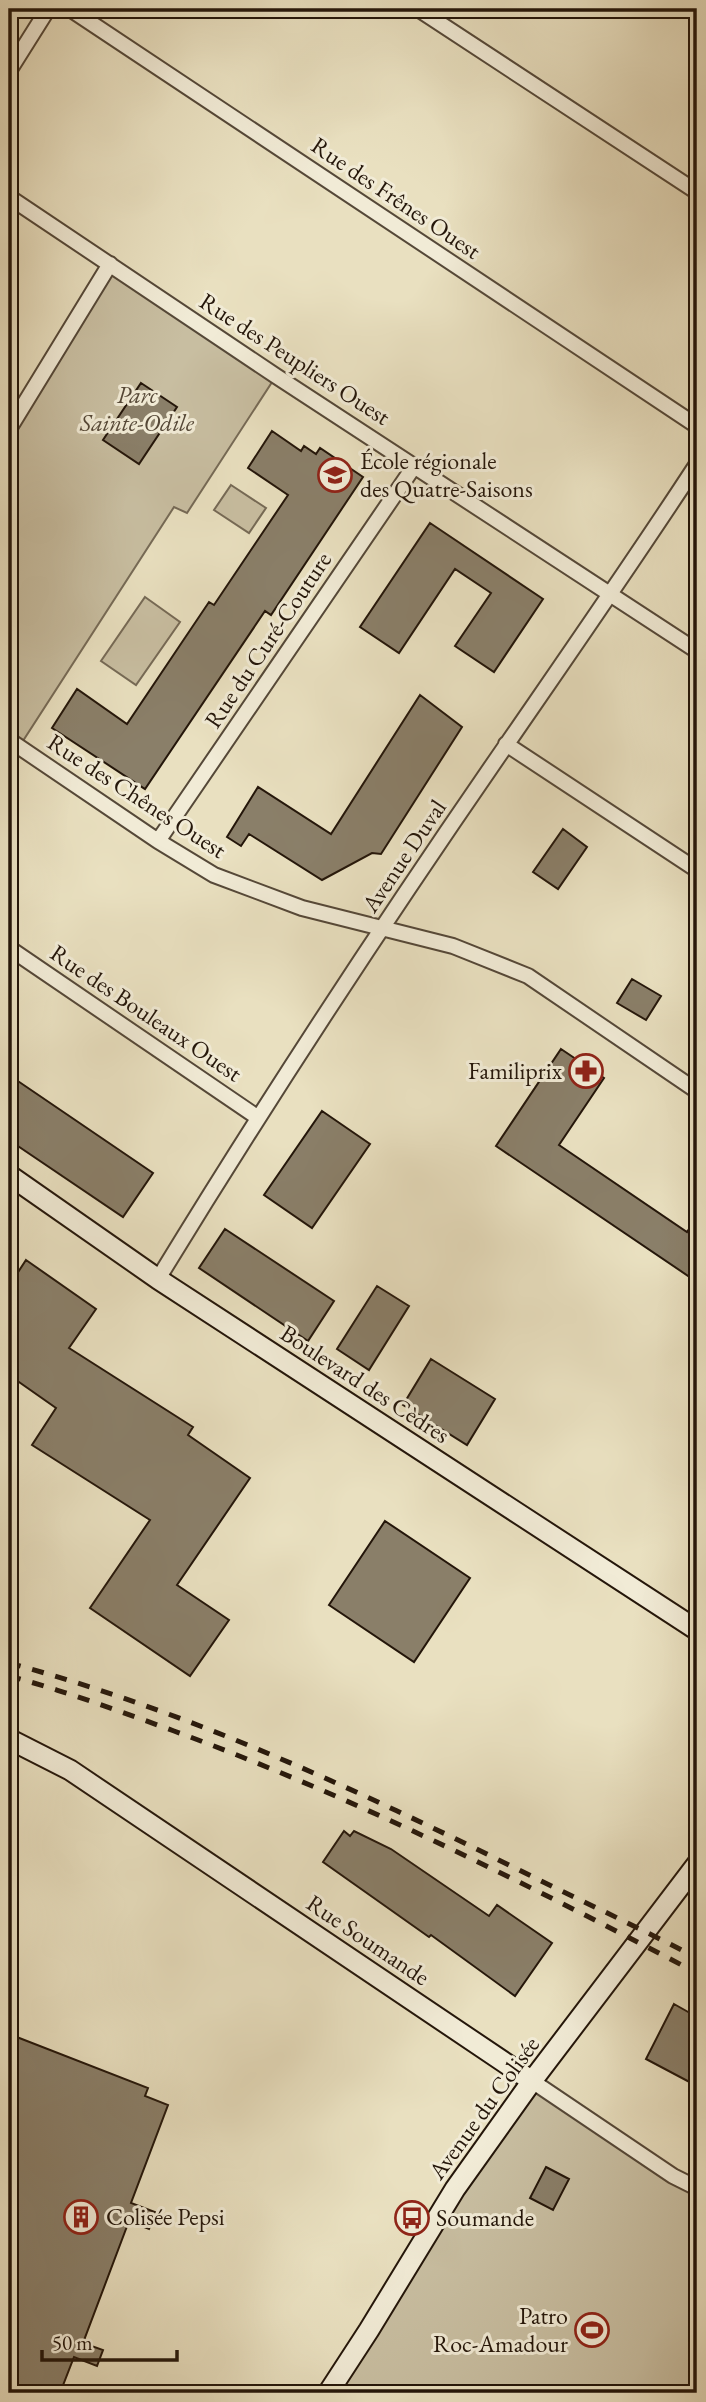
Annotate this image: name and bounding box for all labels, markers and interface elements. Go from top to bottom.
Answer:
street label: Rue des Frênes Ouest [306,129,487,266]
street label: Rue des Peupliers Ouest [194,285,397,432]
park label: Parc Sainte-Odile [79,379,195,438]
place label: École régionale des Quatre-Saisons [360,445,533,504]
school or university icon: École régionale des Quatre-Saisons [316,456,354,494]
street label: Rue du Curé-Couture [197,546,338,734]
street label: Rue des Chênes Ouest [42,726,233,865]
street label: Avenue Duval [354,793,453,919]
street label: Rue des Bouleaux Ouest [44,937,248,1089]
pharmacy icon: Familiprix [567,1052,605,1090]
place label: Familiprix [468,1055,563,1086]
street label: Boulevard des Cèdres [275,1317,456,1450]
street label: Rue Soumande [301,1887,436,1992]
street label: Avenue du Colisée [421,2030,546,2186]
building icon: Colisée Pepsi [62,2198,100,2236]
bus stop icon: Soumande [393,2199,431,2237]
place label: Colisée Pepsi [106,2201,225,2232]
place label: Soumande [436,2202,534,2233]
place label: Patro Roc-Amadour [433,2300,568,2359]
sports icon: Patro Roc-Amadour [573,2311,611,2349]
scale bar [42,2318,177,2362]
text: 50 m [52,2329,93,2356]

